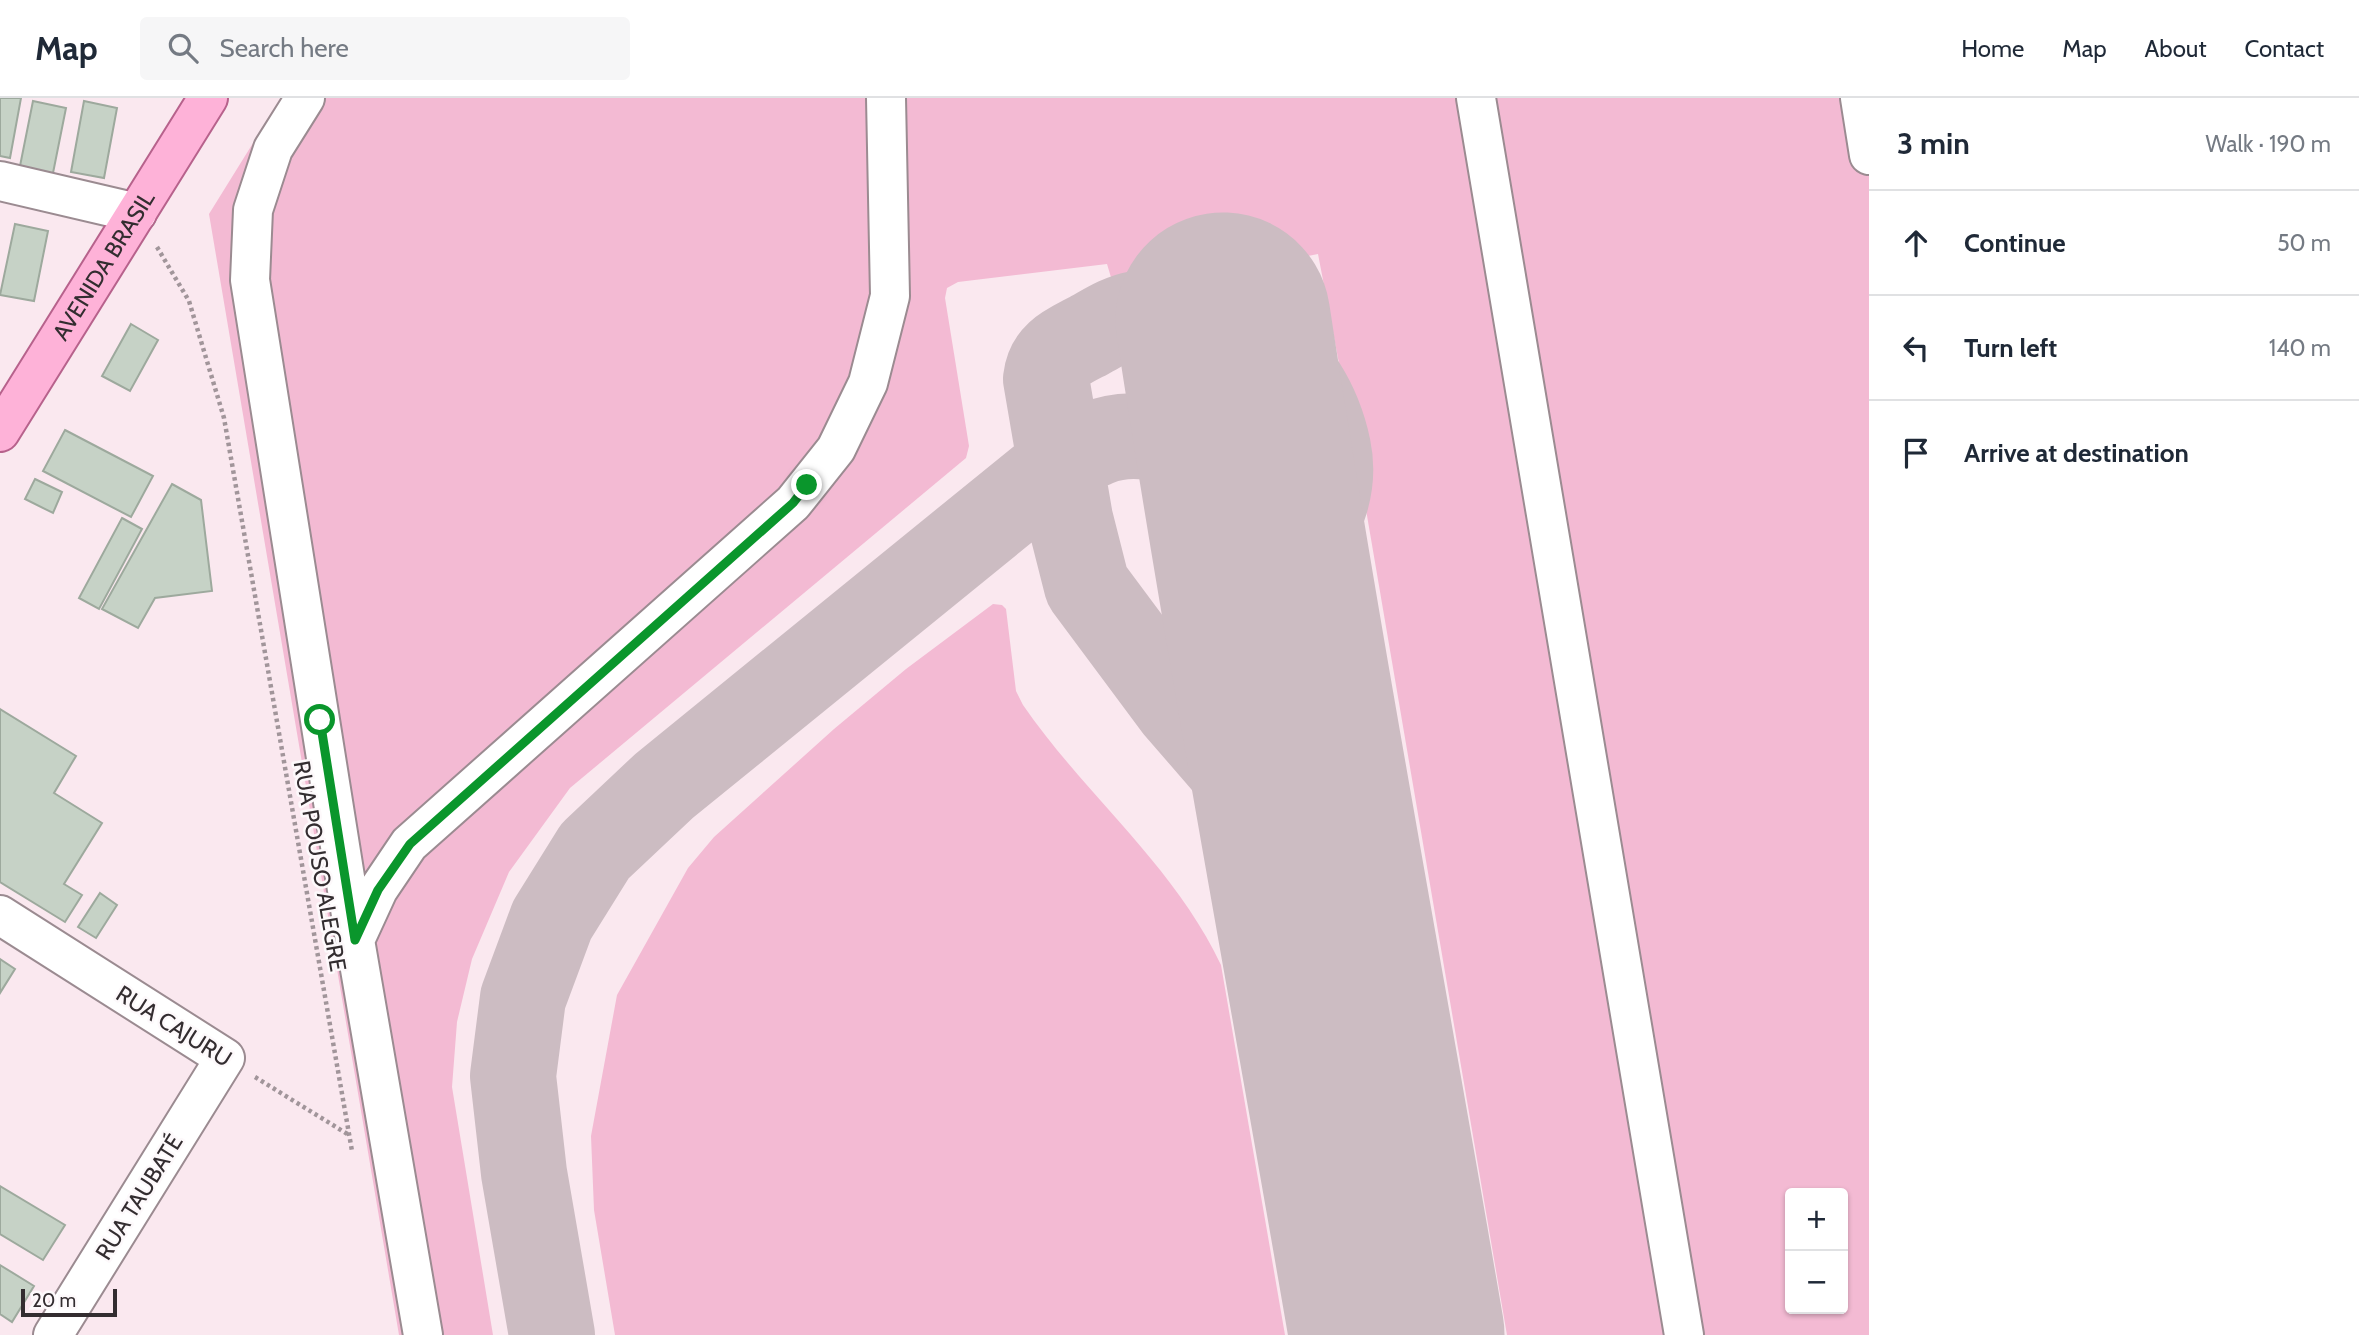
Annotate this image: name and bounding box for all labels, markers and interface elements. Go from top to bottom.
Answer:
search box [140,17,630,80]
text: Map [35,28,98,68]
icon: search [164,29,202,67]
text: Search here [220,32,349,64]
text: Home [1961,34,2024,63]
text: Map [2062,34,2107,63]
text: About [2145,34,2207,63]
text: Contact [2245,34,2324,63]
text: 3 min [1897,125,1970,162]
text: Walk · 190 m [2206,130,2331,158]
street label: AVENIDA BRASIL [47,186,161,345]
icon: ahead [1897,224,1935,262]
text: Continue [1964,227,2066,259]
text: 50 m [2277,229,2331,257]
icon: left [1897,329,1935,367]
text: Turn left [1964,332,2057,364]
text: 140 m [2269,334,2331,362]
icon: arrive [1897,434,1935,472]
text: Arrive at destination [1964,437,2189,469]
route end [791,469,822,500]
route start [304,704,335,735]
street label: RUA POUSO ALEGRE [288,758,352,974]
street label: RUA CAJURU [111,979,237,1073]
street label: RUA TAUBATÉ [88,1129,189,1265]
map controls [1785,1188,1848,1314]
button: + [1785,1188,1848,1251]
button: − [1785,1251,1848,1314]
scale bar [21,1286,117,1318]
text: 20 m [32,1289,76,1312]

